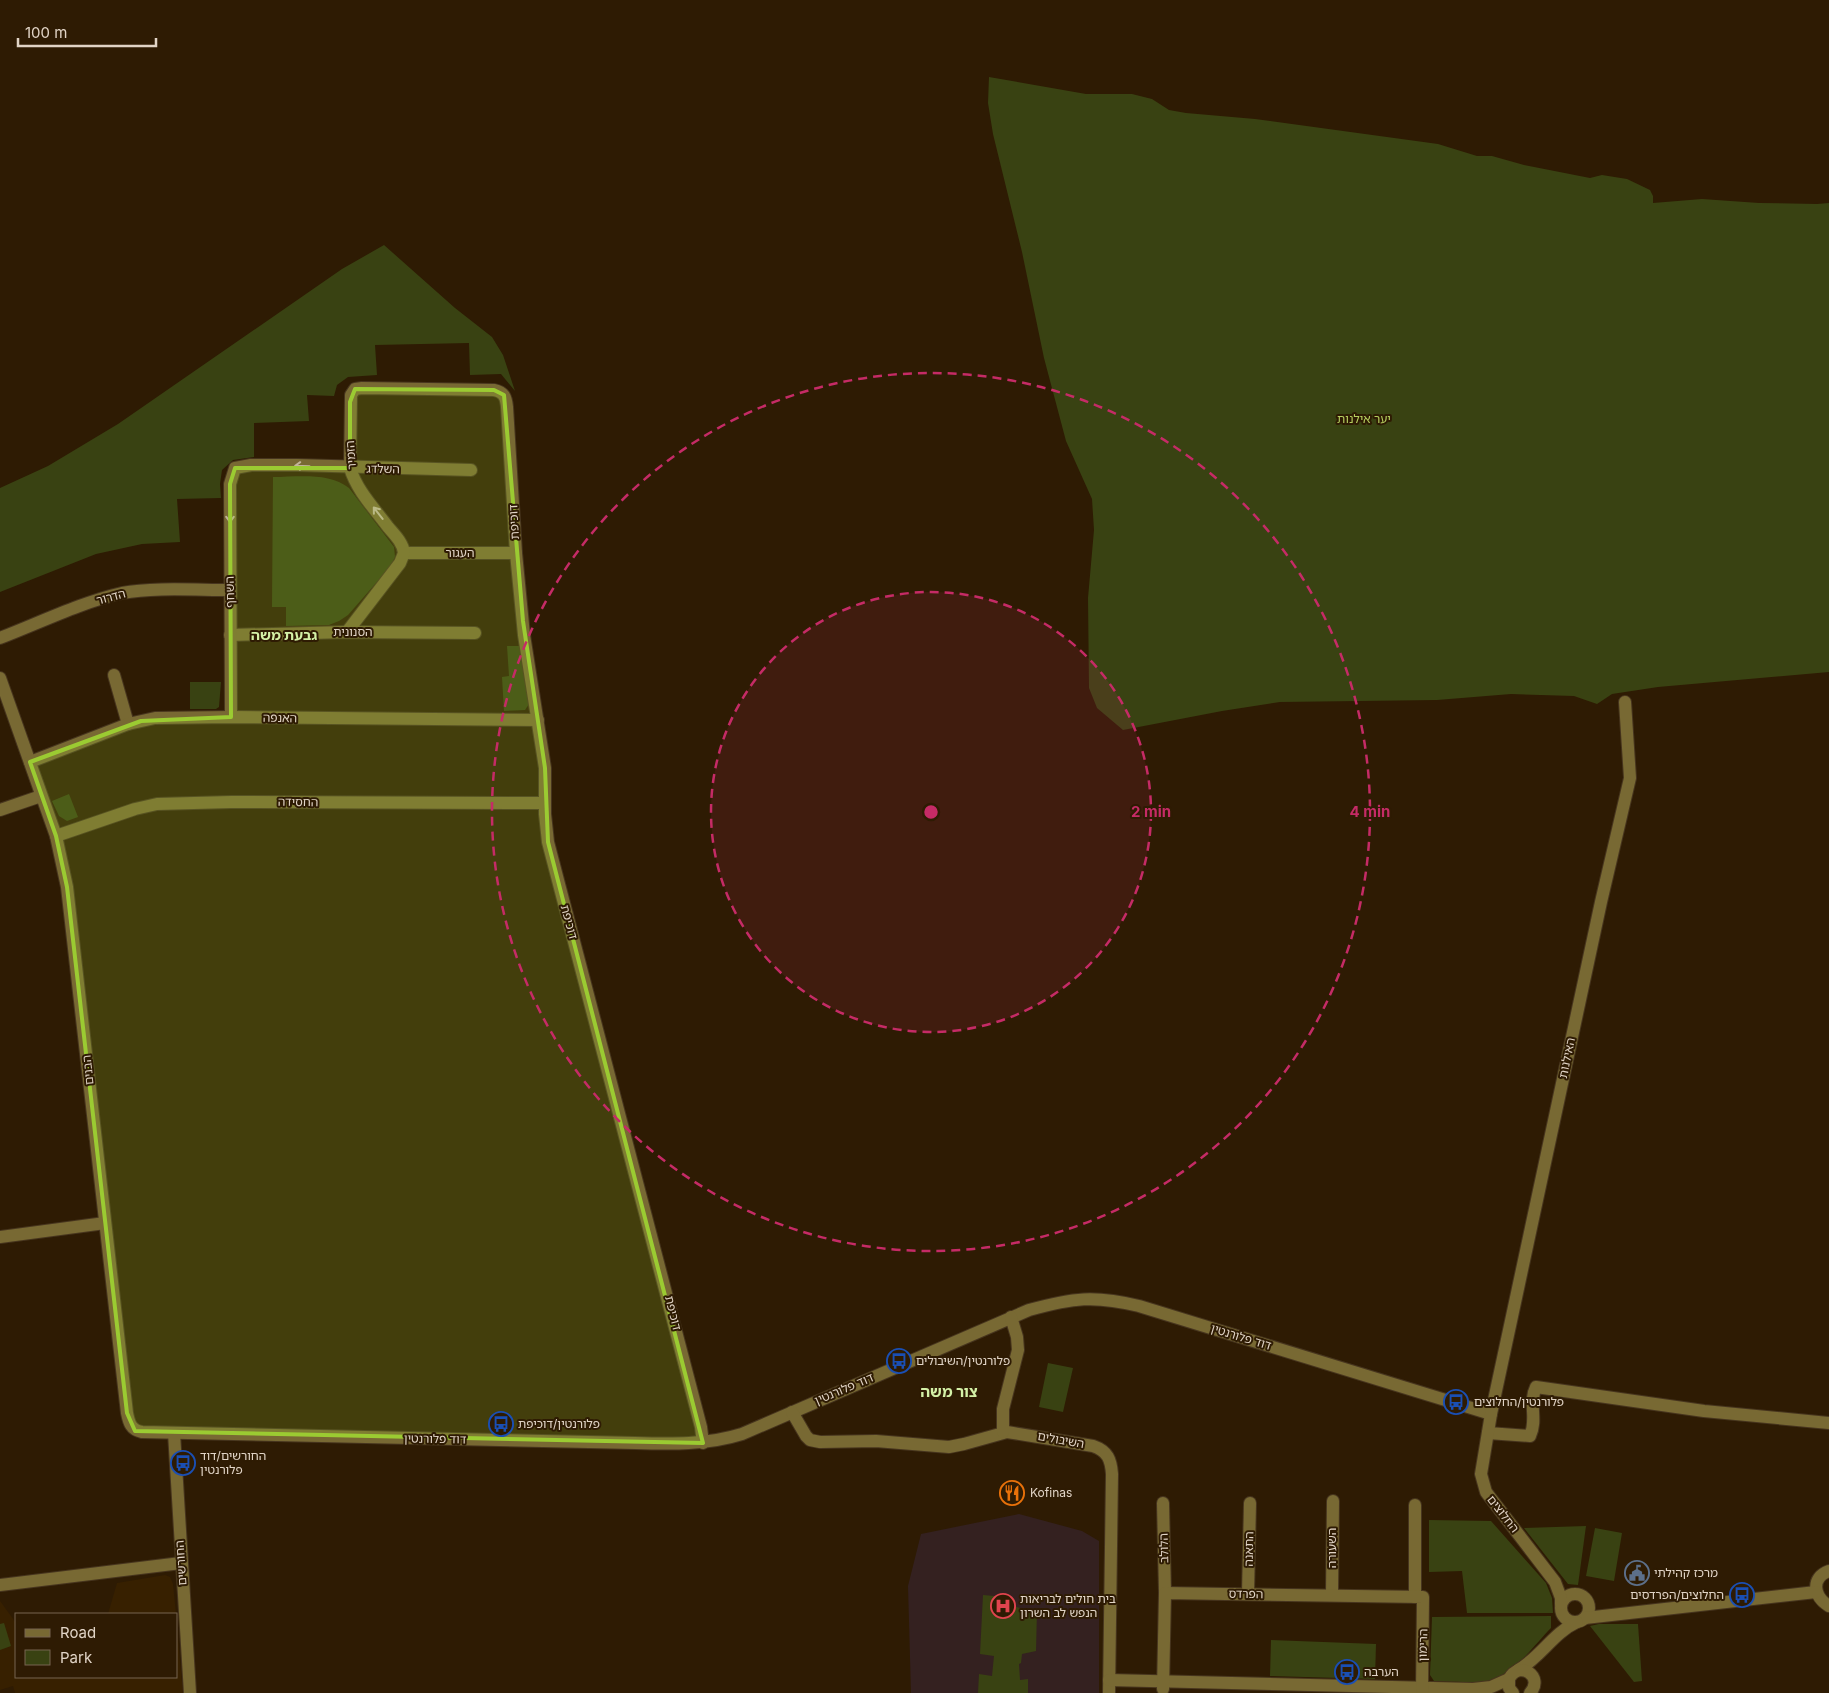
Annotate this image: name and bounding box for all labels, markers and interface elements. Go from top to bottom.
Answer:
scale bar [18,15,155,47]
text: 100 m [25,23,67,42]
park label: יער אילנות [1337,411,1391,426]
street label: הזמיר [342,440,359,470]
one-way arrow [294,461,310,470]
street label: השלדג [366,461,400,476]
street label: דוכיפת [505,504,522,540]
one-way arrow [225,507,235,523]
one-way arrow [372,507,383,520]
street label: העגור [446,545,474,560]
street label: השחף [222,576,237,608]
street label: הדרור [95,585,127,608]
street label: הסנונית [333,624,373,639]
district label: גבעת משה [251,626,317,643]
street label: האנפה [263,710,297,725]
street label: החסידה [278,794,318,809]
text: 2 min [1131,802,1171,821]
text: 4 min [1350,802,1390,821]
centre of rings [922,803,940,821]
street label: דוכיפת [558,903,581,941]
street label: האילנות [1555,1036,1578,1080]
street label: הבנים [78,1054,97,1086]
street label: דוכיפת [662,1294,685,1332]
street label: דוד פלורנטין [1209,1320,1274,1353]
bus stop icon: פלורנטין/השיבולים [886,1348,912,1374]
place label: פלורנטין/השיבולים [916,1353,1010,1368]
street label: דוד פלורנטין [812,1369,876,1408]
district label: צור משה [920,1382,978,1401]
bus stop icon: פלורנטין/החלוצים [1443,1389,1469,1415]
place label: פלורנטין/החלוצים [1474,1394,1564,1409]
bus stop icon: פלורנטין/דוכיפת [488,1411,514,1437]
place label: פלורנטין/דוכיפת [518,1416,600,1431]
street label: השיבולים [1037,1428,1086,1451]
street label: דוד פלורנטין [404,1430,467,1447]
place label: החורשים/דוד פלורנטין [200,1448,266,1477]
bus stop icon: החורשים/דוד פלורנטין [170,1450,196,1476]
restaurant icon: Kofinas [999,1480,1025,1506]
place label: Kofinas [1030,1485,1072,1500]
street label: החלוצים [1484,1492,1523,1535]
street label: השעורה [1324,1528,1339,1568]
street label: התאנה [1241,1531,1256,1567]
street label: הלולב [1156,1533,1171,1563]
street label: החורשים [171,1540,190,1586]
public building icon: מרכז קהילתי [1624,1560,1650,1586]
place label: מרכז קהילתי [1654,1565,1718,1580]
bus stop icon: החלוצים/הפרדסים [1729,1582,1755,1608]
street label: הפרדס [1228,1586,1264,1601]
place label: החלוצים/הפרדסים [1630,1587,1724,1602]
place label: בית חולים לבריאות הנפש לב השרון [1020,1591,1116,1620]
hospital icon: בית חולים לבריאות הנפש לב השרון [990,1593,1016,1619]
legend [15,1613,178,1678]
text: Road [60,1623,96,1642]
street label: הרימון [1415,1628,1430,1661]
text: Park [60,1648,93,1667]
bus stop icon: הערבה [1334,1659,1360,1685]
place label: הערבה [1364,1664,1399,1679]

